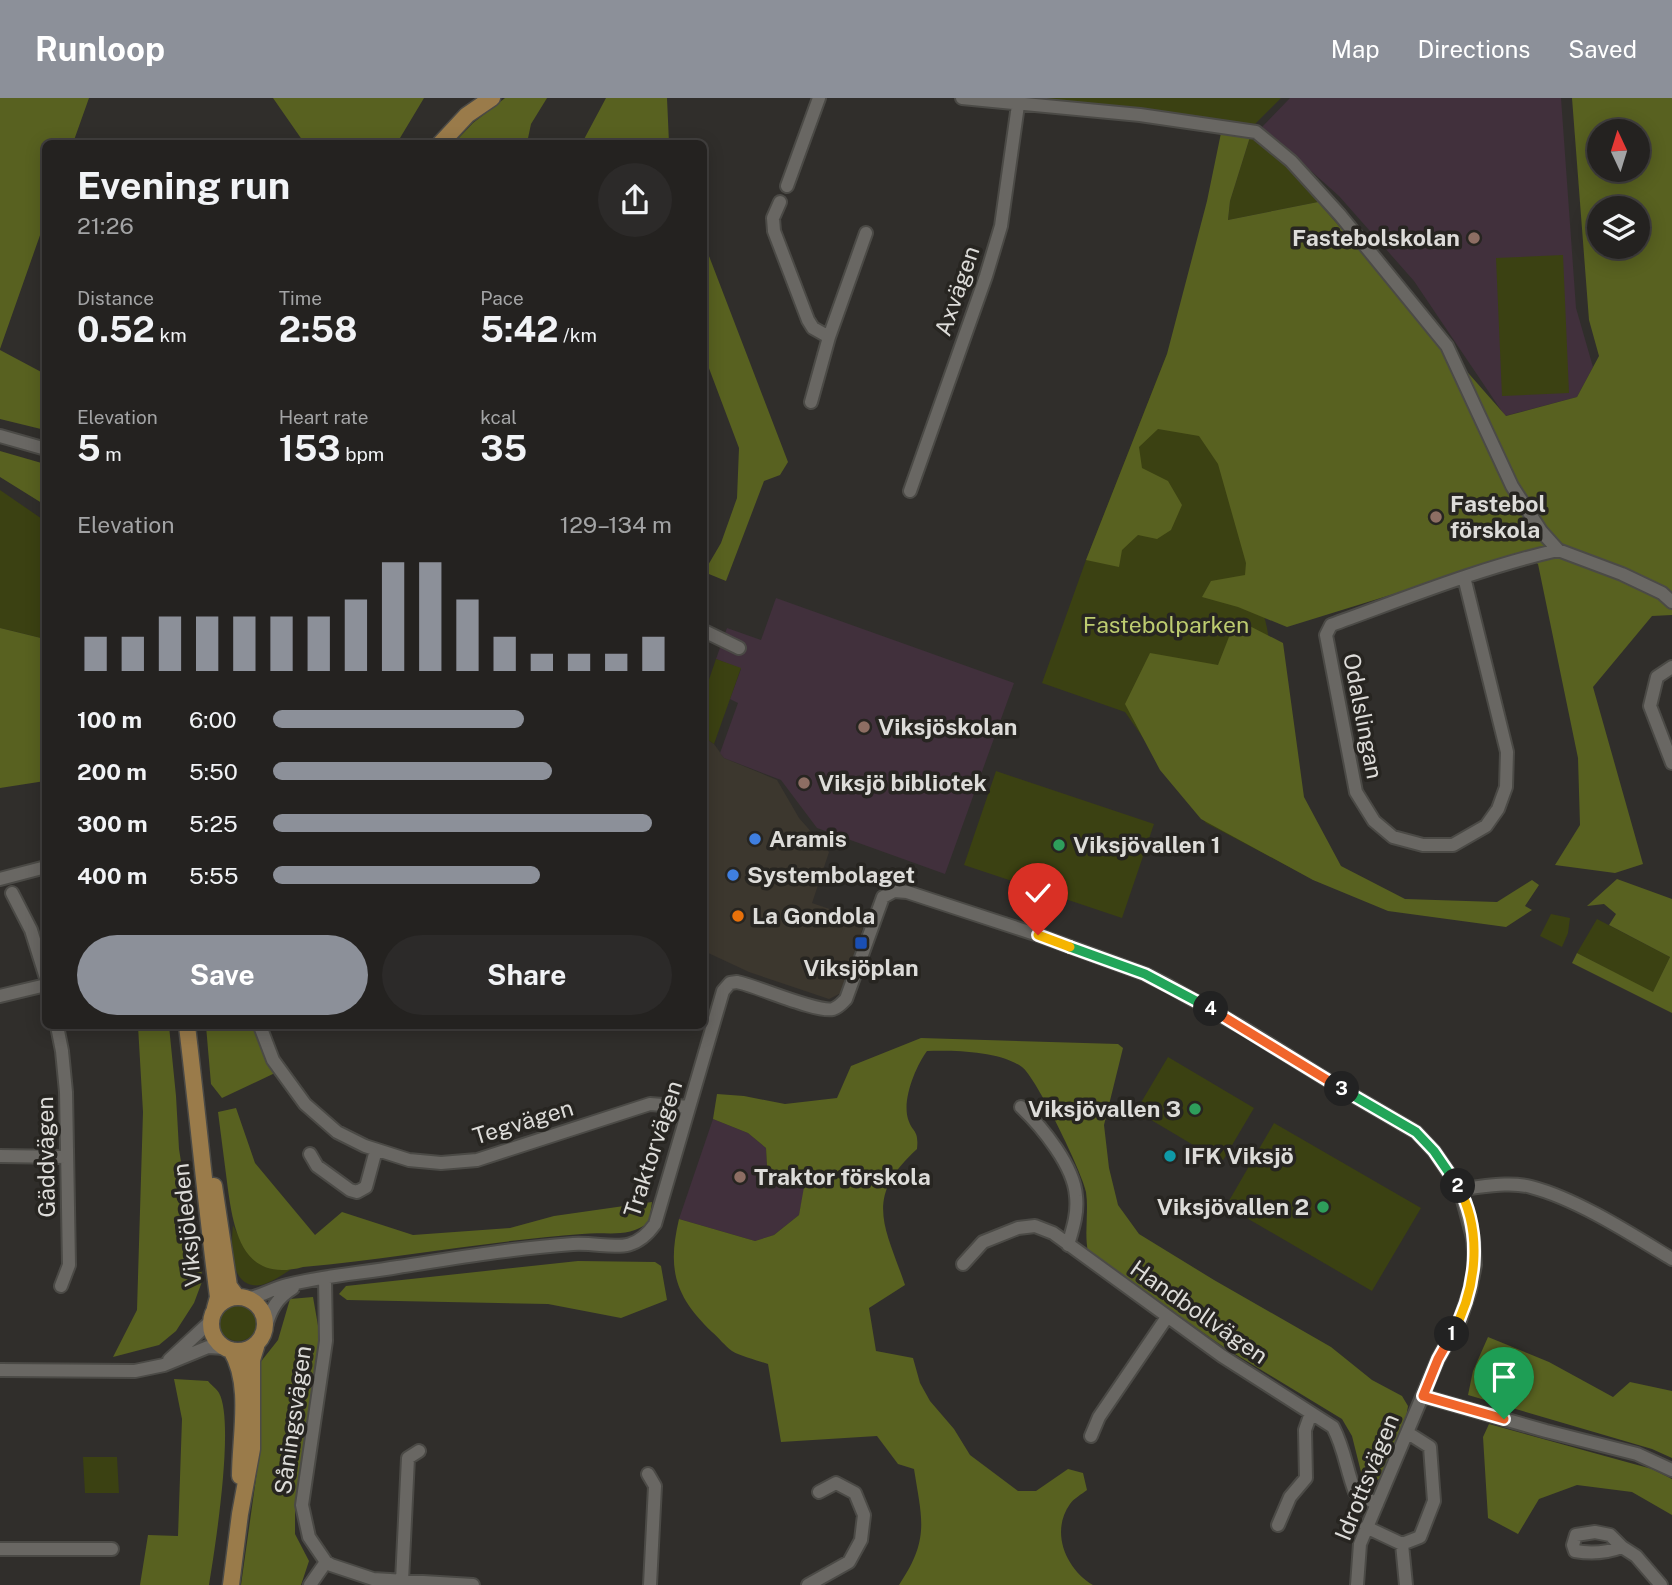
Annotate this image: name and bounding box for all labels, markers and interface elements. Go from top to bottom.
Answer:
text: Runloop [35,30,165,68]
text: Map [1331,35,1380,63]
text: Directions [1418,35,1530,63]
text: Saved [1568,35,1637,63]
north arrow [1587,119,1650,182]
map controls [1587,119,1650,259]
text: Evening run [77,163,290,208]
button: share [598,163,672,237]
button: layers [1587,196,1650,259]
text: 21:26 [77,212,134,239]
place label: Fastebolskolan [1292,224,1460,251]
marker: Fastebolskolan [1466,230,1482,246]
street label: Axvägen [929,242,984,339]
text: Distance [77,287,154,309]
text: Time [279,287,322,309]
text: Pace [480,287,524,309]
text: 0.52 [77,309,155,350]
text: 2:58 [279,309,357,350]
text: 5:42 [480,309,558,350]
text: km [155,324,187,346]
text: /km [558,324,597,346]
text: Elevation [77,406,158,428]
text: Heart rate [279,406,368,428]
text: kcal [480,406,517,428]
text: 5 [77,428,101,469]
text: 153 [279,428,341,469]
text: 35 [480,428,527,469]
text: m [101,443,122,465]
text: bpm [341,443,384,465]
place label: Fastebol förskola [1450,490,1546,543]
marker: Fastebol förskola [1428,509,1444,525]
text: Elevation [77,511,175,538]
text: 129–134 m [560,511,672,538]
park label: Fastebolparken [1083,611,1249,638]
street label: Odalslingan [1338,651,1389,781]
text: 100 m [77,706,142,733]
text: 6:00 [189,706,237,733]
place label: Viksjöskolan [878,713,1017,740]
marker: Viksjöskolan [856,719,872,735]
text: 200 m [77,758,147,785]
text: 5:50 [189,758,238,785]
place label: Viksjö bibliotek [818,769,987,796]
marker: Viksjö bibliotek [796,775,812,791]
text: 300 m [77,810,148,837]
text: 5:25 [189,810,238,837]
place label: Aramis [769,825,847,852]
marker: Aramis [747,831,763,847]
place label: Viksjövallen 1 [1073,831,1221,858]
marker: Viksjövallen 1 [1051,837,1067,853]
place label: Systembolaget [747,861,915,888]
text: 400 m [77,862,147,889]
text: 5:55 [189,862,238,889]
pin [1008,863,1068,935]
marker: Systembolaget [725,867,741,883]
icon: check [1019,874,1057,912]
place label: La Gondola [752,902,875,929]
marker: La Gondola [730,908,746,924]
button: Save [77,935,368,1015]
button: Share [382,935,672,1015]
marker: Viksjöplan [853,935,869,951]
place label: Viksjöplan [803,954,919,981]
pin: 4 [1194,992,1228,1026]
text: 4 [1204,997,1217,1019]
pin: 3 [1324,1072,1360,1107]
street label: Traktorvägen [618,1077,687,1221]
text: 3 [1335,1077,1348,1099]
street label: Tegvägen [469,1093,576,1150]
place label: Viksjövallen 3 [1028,1095,1181,1122]
street label: Gäddvägen [31,1096,60,1218]
marker: Viksjövallen 3 [1187,1101,1203,1117]
place label: IFK Viksjö [1184,1142,1294,1169]
marker: IFK Viksjö [1162,1148,1178,1164]
street label: Viksjöleden [167,1162,206,1288]
place label: Traktor förskola [754,1163,931,1190]
pin: 2 [1440,1168,1476,1204]
marker: Traktor förskola [732,1169,748,1185]
text: 2 [1451,1174,1464,1196]
place label: Viksjövallen 2 [1157,1193,1309,1220]
marker: Viksjövallen 2 [1315,1199,1331,1215]
street label: Handbollvägen [1125,1254,1273,1369]
pin: 1 [1434,1316,1470,1352]
text: 1 [1447,1322,1456,1344]
street label: Såningsvägen [269,1344,316,1496]
pin [1474,1347,1534,1419]
icon: arrive [1485,1358,1523,1396]
street label: Idrottsvägen [1329,1410,1404,1544]

